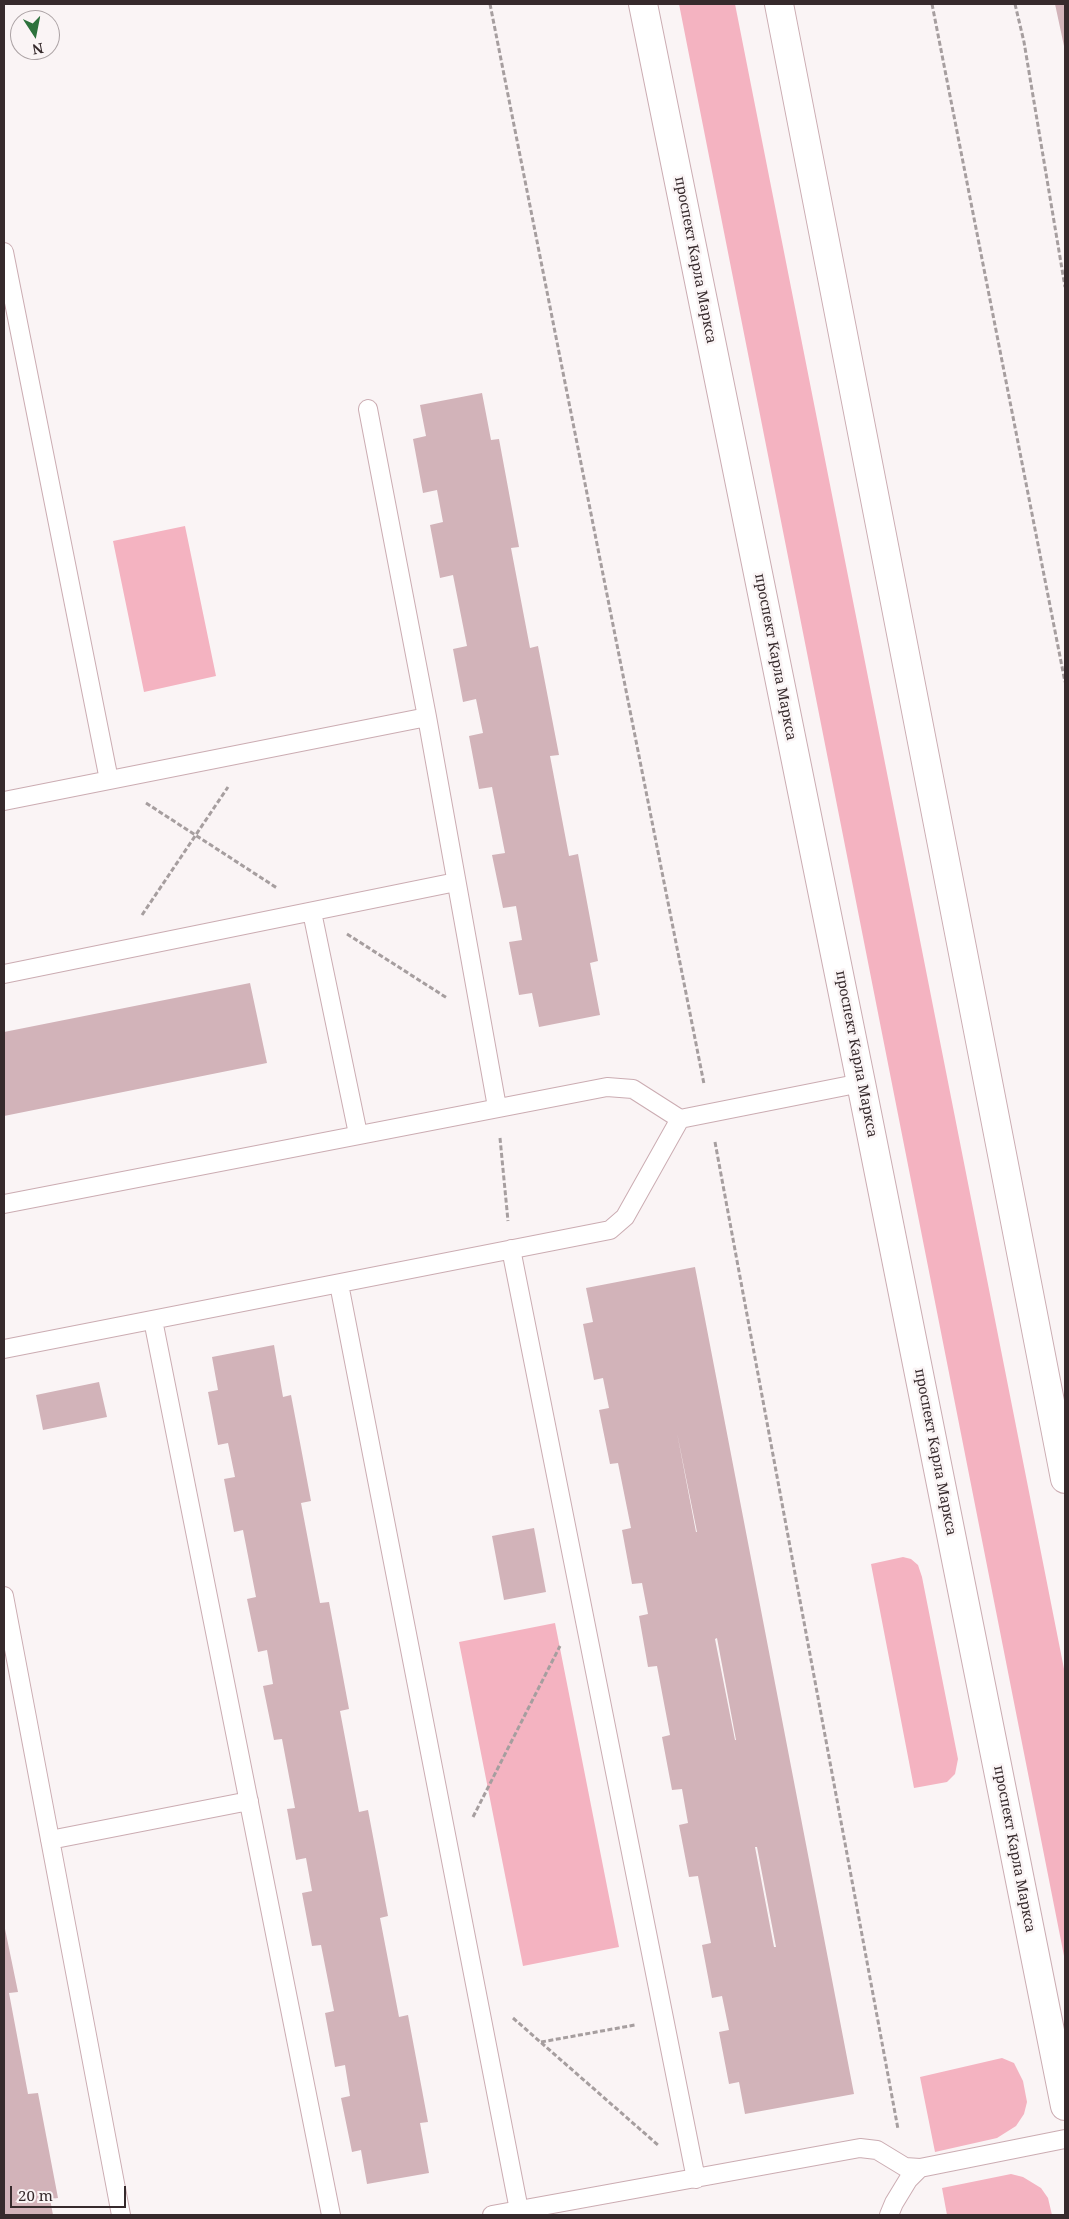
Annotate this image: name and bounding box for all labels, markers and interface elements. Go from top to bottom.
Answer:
north arrow [10,10,60,60]
text: N [31,39,45,60]
street label: проспект Карла Маркса [671,175,719,345]
street label: проспект Карла Маркса [751,572,799,742]
street label: проспект Карла Маркса [832,969,880,1139]
street label: проспект Карла Маркса [911,1367,959,1537]
street label: проспект Карла Маркса [990,1764,1038,1934]
scale bar [12,2176,129,2208]
text: 20 m [18,2185,53,2205]

